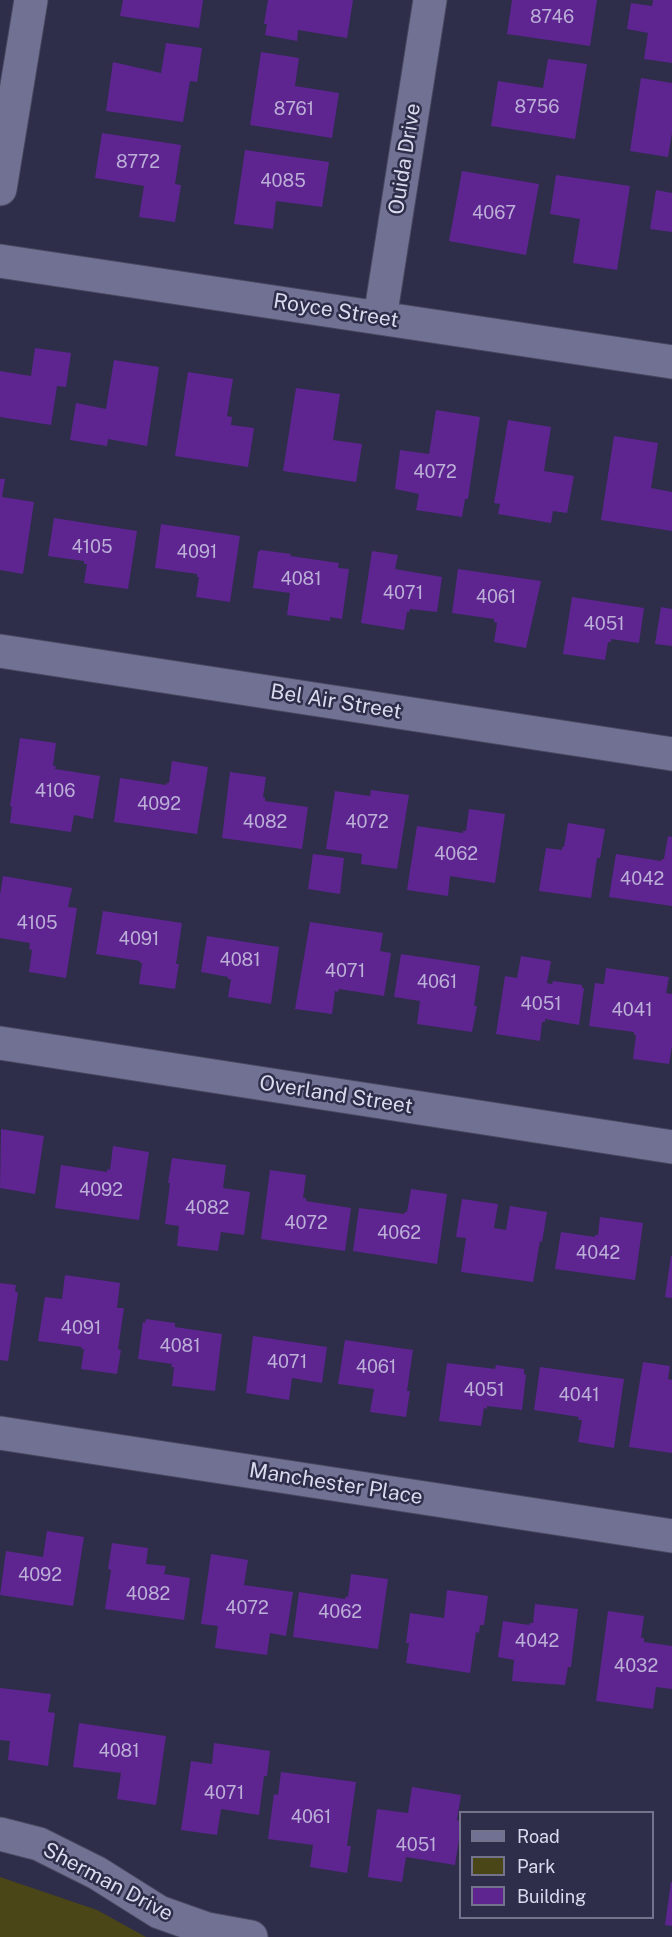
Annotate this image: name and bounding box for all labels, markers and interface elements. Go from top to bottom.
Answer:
house number: 8746 [530,6,574,28]
house number: 8756 [515,96,559,118]
house number: 8761 [274,98,314,120]
street label: Ouida Drive [384,102,426,216]
house number: 8772 [116,151,160,173]
house number: 4085 [260,170,306,192]
house number: 4067 [472,202,516,224]
street label: Royce Street [272,289,400,333]
house number: 4072 [413,461,457,483]
house number: 4105 [71,536,113,558]
house number: 4091 [177,541,217,563]
house number: 4081 [280,568,322,590]
house number: 4071 [383,582,423,604]
house number: 4061 [476,586,516,608]
house number: 4051 [583,613,625,635]
street label: Bel Air Street [269,679,403,725]
house number: 4106 [35,780,75,802]
house number: 4092 [137,793,181,815]
house number: 4082 [243,811,287,833]
house number: 4072 [345,811,389,833]
house number: 4062 [434,843,478,865]
house number: 4042 [620,868,664,890]
house number: 4105 [16,912,58,934]
house number: 4091 [119,928,159,950]
house number: 4081 [219,949,261,971]
house number: 4071 [325,960,365,982]
house number: 4061 [417,971,457,993]
house number: 4051 [520,993,562,1015]
house number: 4041 [612,999,652,1021]
street label: Overland Street [258,1070,414,1120]
house number: 4092 [79,1179,123,1201]
house number: 4082 [185,1197,229,1219]
house number: 4072 [284,1212,328,1234]
house number: 4062 [377,1222,421,1244]
house number: 4042 [576,1242,620,1264]
house number: 4091 [61,1317,101,1339]
house number: 4081 [159,1335,201,1357]
house number: 4071 [267,1351,307,1373]
house number: 4061 [356,1356,396,1378]
house number: 4051 [463,1379,505,1401]
house number: 4041 [559,1384,599,1406]
street label: Manchester Place [247,1458,425,1510]
house number: 4092 [18,1564,62,1586]
house number: 4082 [126,1583,170,1605]
house number: 4072 [225,1597,269,1619]
house number: 4062 [318,1601,362,1623]
house number: 4042 [515,1630,559,1652]
house number: 4032 [614,1655,658,1677]
house number: 4081 [98,1740,140,1762]
house number: 4071 [204,1782,244,1804]
house number: 4061 [291,1806,331,1828]
legend [459,1811,654,1919]
text: Road [517,1826,560,1847]
house number: 4051 [395,1834,437,1856]
street label: Sherman Drive [39,1837,177,1927]
text: Park [517,1856,555,1877]
text: Building [517,1886,586,1907]

